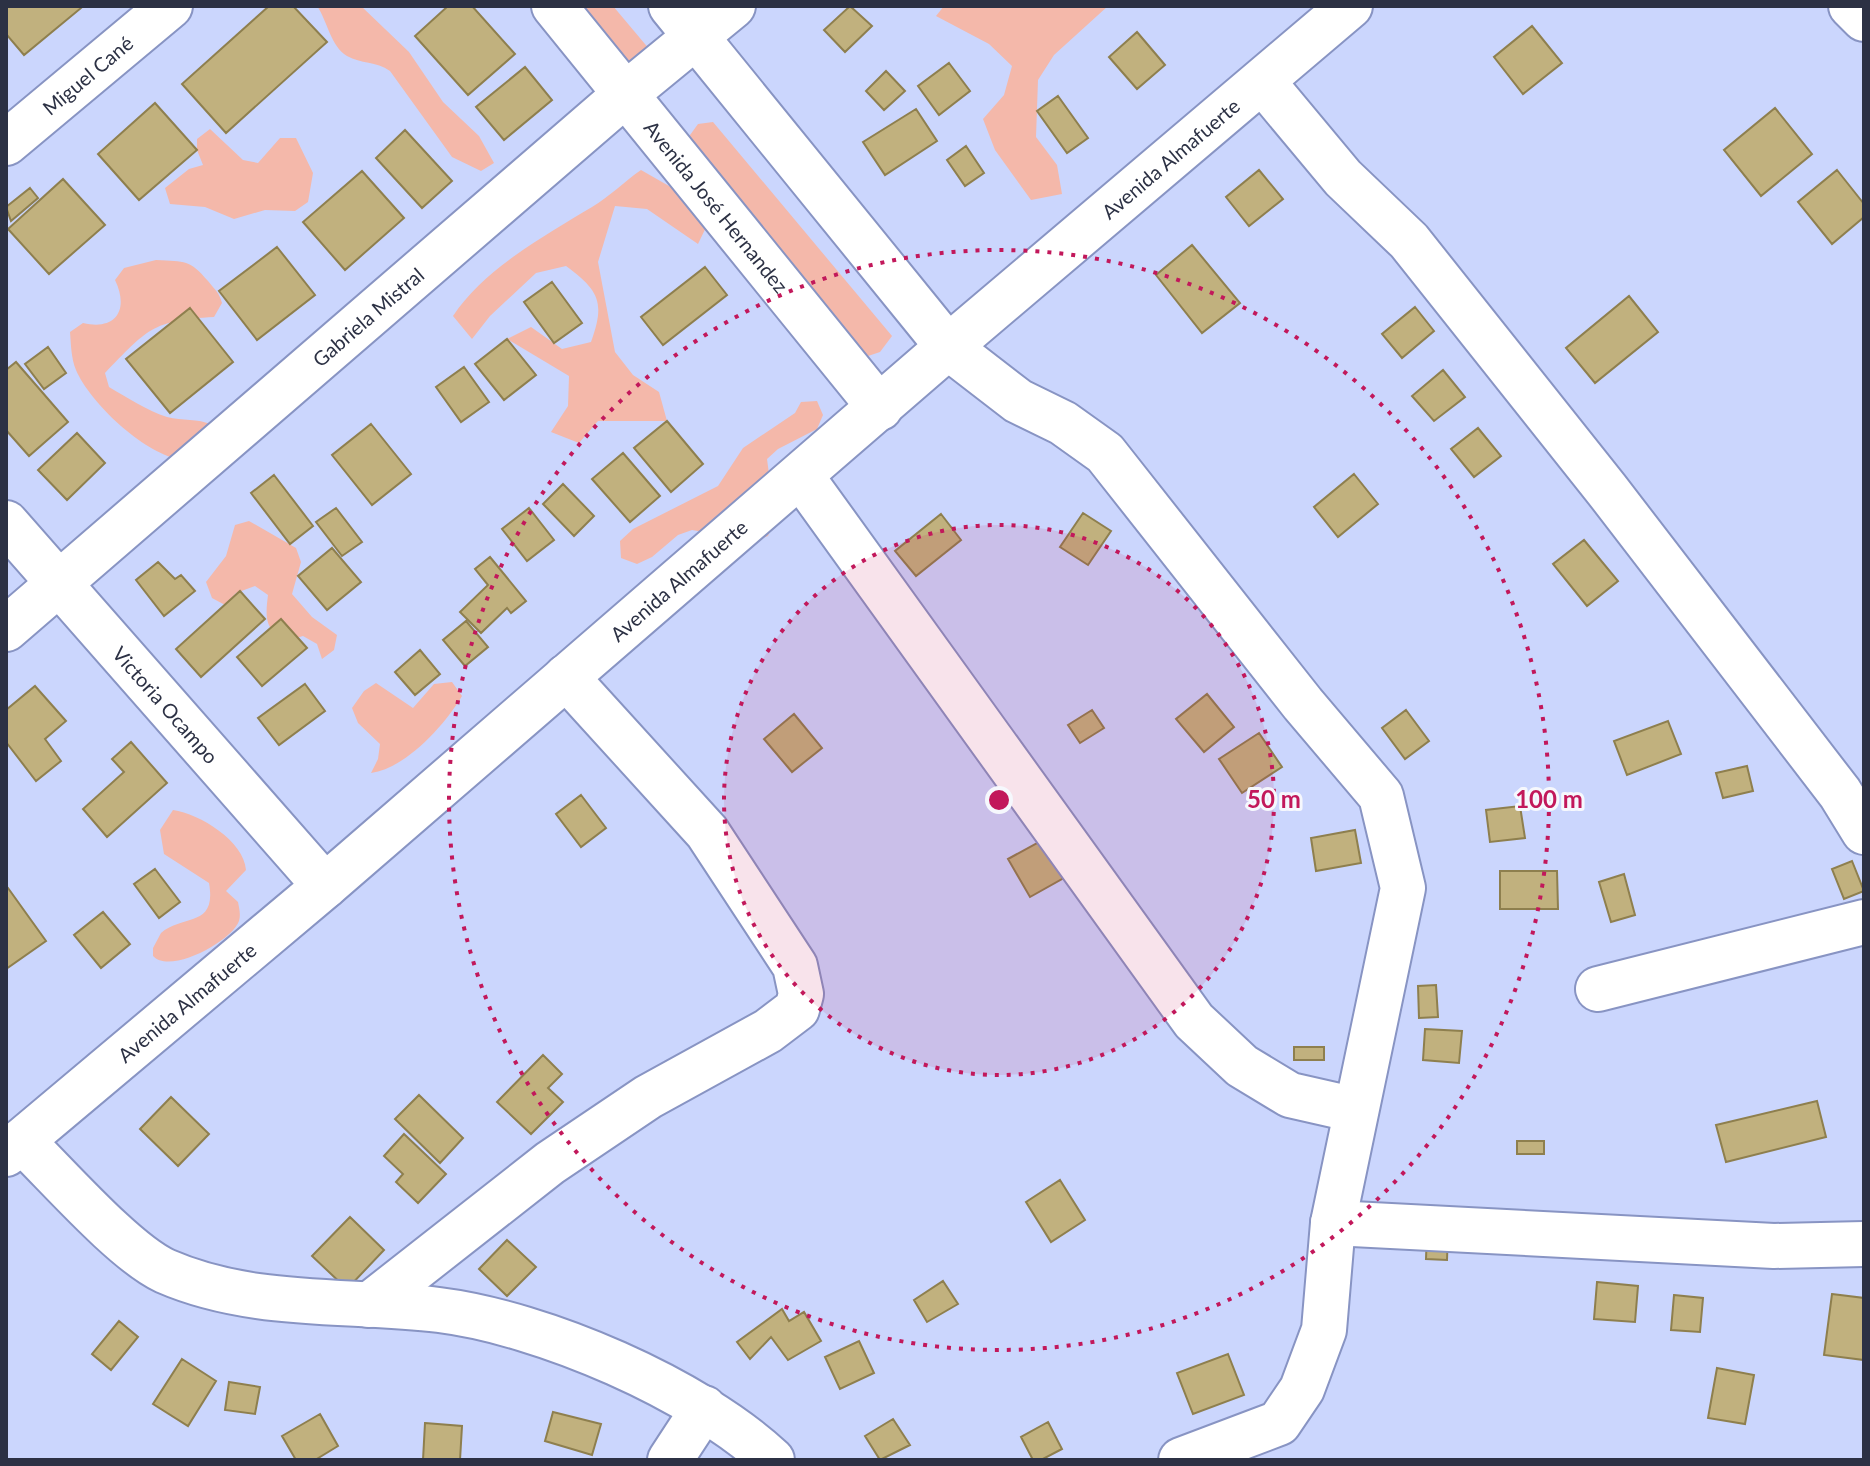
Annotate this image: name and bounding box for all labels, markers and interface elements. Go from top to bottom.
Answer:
street label: Miguel Cané [37,30,137,120]
street label: Avenida Almafuerte [1097,93,1244,224]
street label: Avenida José Hernandez [640,115,793,297]
street label: Gabriela Mistral [307,262,428,371]
street label: Avenida Almafuerte [605,514,752,646]
street label: Victoria Ocampo [108,641,224,768]
text: 50 m [1247,784,1301,813]
text: 100 m [1515,784,1583,813]
centre of rings [985,786,1013,814]
street label: Avenida Almafuerte [113,937,261,1067]

